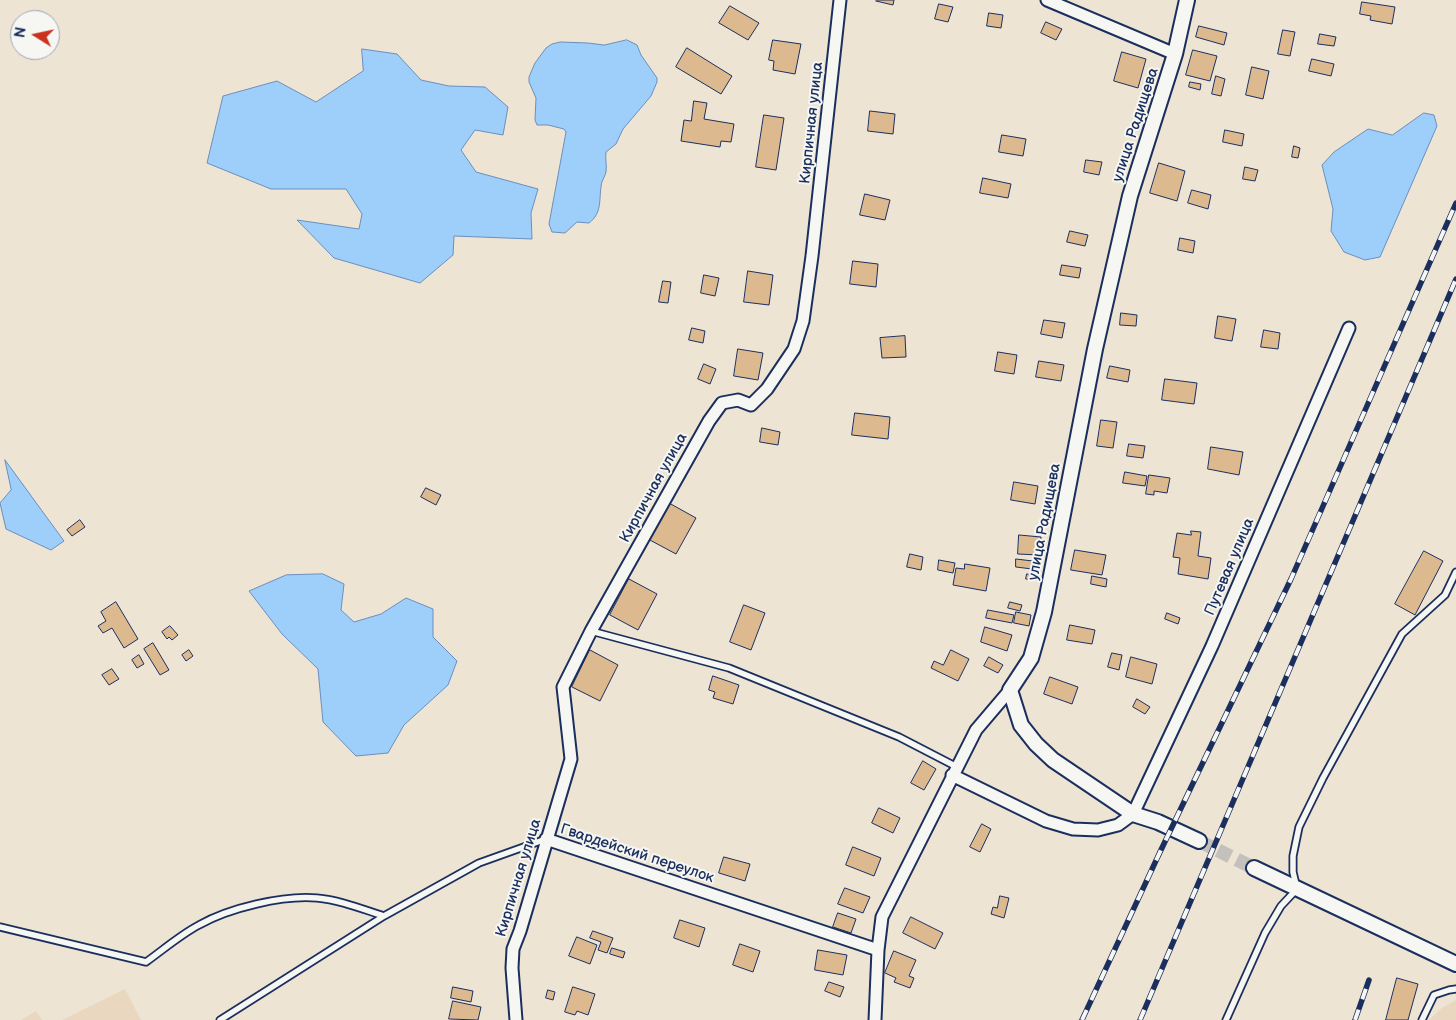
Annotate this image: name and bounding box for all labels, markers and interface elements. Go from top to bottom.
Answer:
north arrow [10,10,60,60]
text: N [11,26,30,39]
street label: Кирпичная улица [797,61,827,185]
street label: улица Радищева [1109,66,1163,184]
street label: Кирпичная улица [616,430,692,546]
street label: улица Радищева [1025,462,1065,582]
street label: Путевая улица [1201,516,1259,618]
street label: Кирпичная улица [492,817,546,939]
street label: Гвардейский переулок [558,821,716,887]

